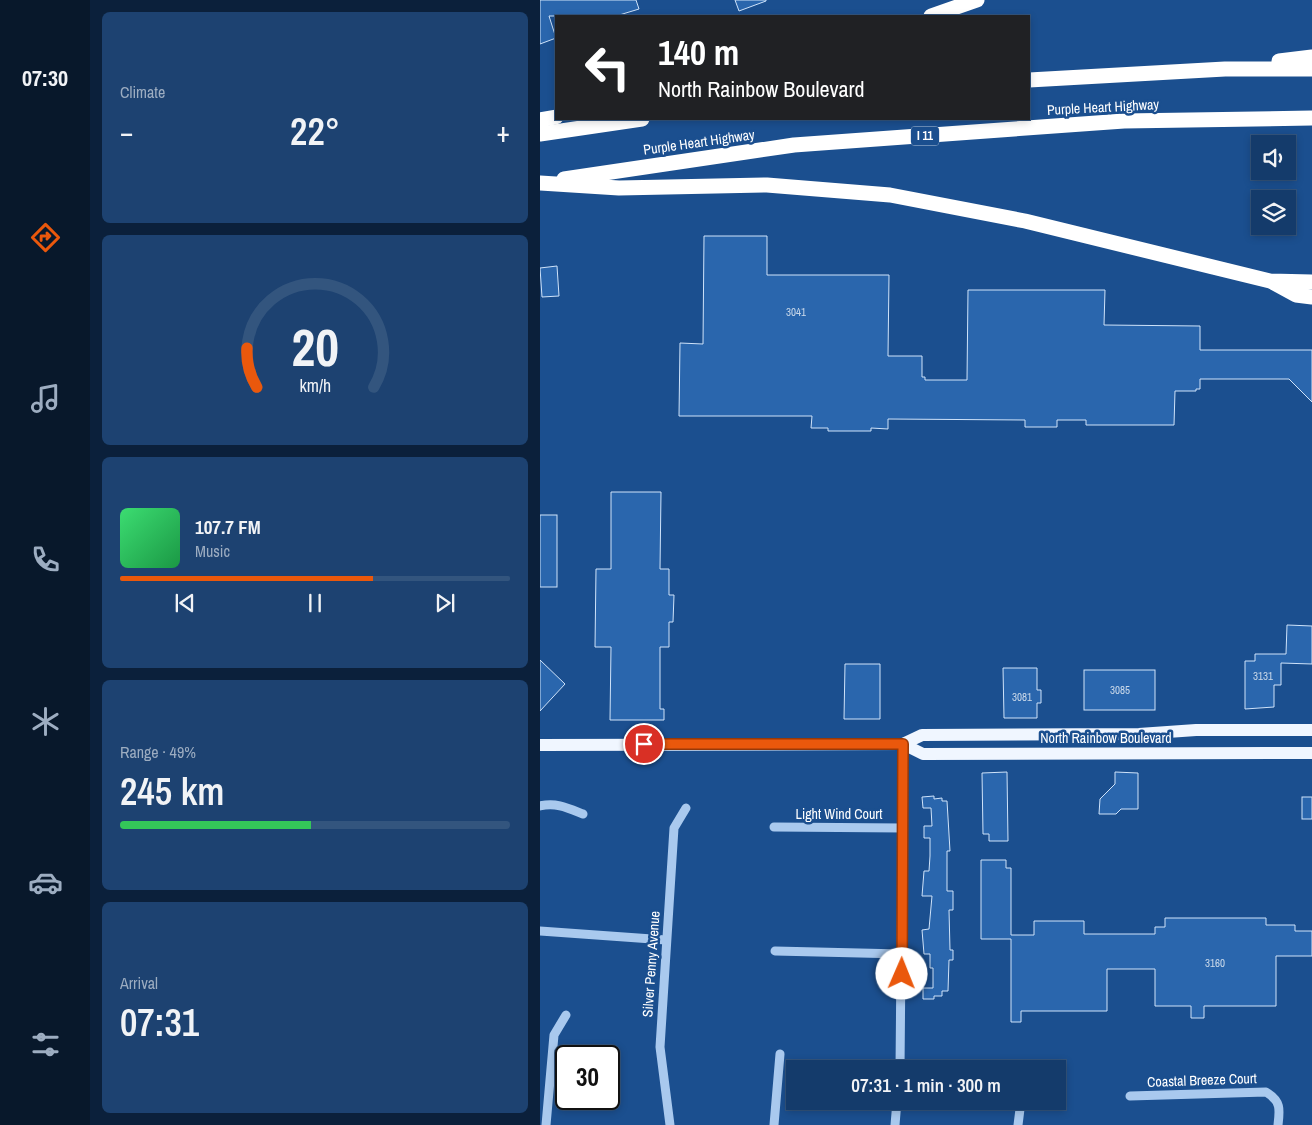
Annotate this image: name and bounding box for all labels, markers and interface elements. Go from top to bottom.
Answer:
text: 140 m [658,29,739,76]
icon: left [575,35,640,100]
text: 07:30 [22,63,68,93]
text: North Rainbow Boulevard [658,74,865,104]
text: Climate [120,81,165,103]
street label: Purple Heart Highway [1046,95,1160,119]
text: 22° [290,106,340,157]
text: − [120,113,133,151]
text: + [497,113,510,151]
street label: Purple Heart Highway [642,125,756,159]
road number: I 11 [911,126,939,146]
map controls [1251,135,1296,235]
button: sound [1251,135,1296,180]
button: layers [1251,190,1296,235]
icon: directions [28,220,63,255]
house number: 3041 [786,305,806,319]
text: 20 [291,312,339,382]
text: km/h [299,374,331,398]
icon: music [28,381,63,416]
text: 107.7 FM [195,514,261,540]
text: Music [195,540,230,562]
icon: phone [28,542,63,577]
icon: previous [171,589,199,617]
icon: pause [301,589,329,617]
icon: next [431,589,459,617]
house number: 3131 [1253,669,1273,683]
house number: 3085 [1110,683,1130,697]
house number: 3081 [1012,690,1032,704]
icon: climate [28,704,63,739]
pin [623,723,665,765]
street label: North Rainbow Boulevard [1040,729,1172,747]
icon: arrive [630,730,658,758]
text: Range · 49% [120,741,196,763]
text: 245 km [120,766,224,817]
street label: Light Wind Court [796,805,882,823]
icon: car [28,865,63,900]
street label: Silver Penny Avenue [638,910,664,1018]
position arrow [875,947,927,999]
house number: 3160 [1205,956,1225,970]
text: Arrival [120,972,158,994]
text: 07:31 [120,997,199,1048]
icon: filters [28,1027,63,1062]
speed limit sign: 30 [555,1045,620,1110]
street label: Coastal Breeze Court [1147,1069,1257,1091]
text: 07:31 · 1 min · 300 m [851,1072,1001,1098]

